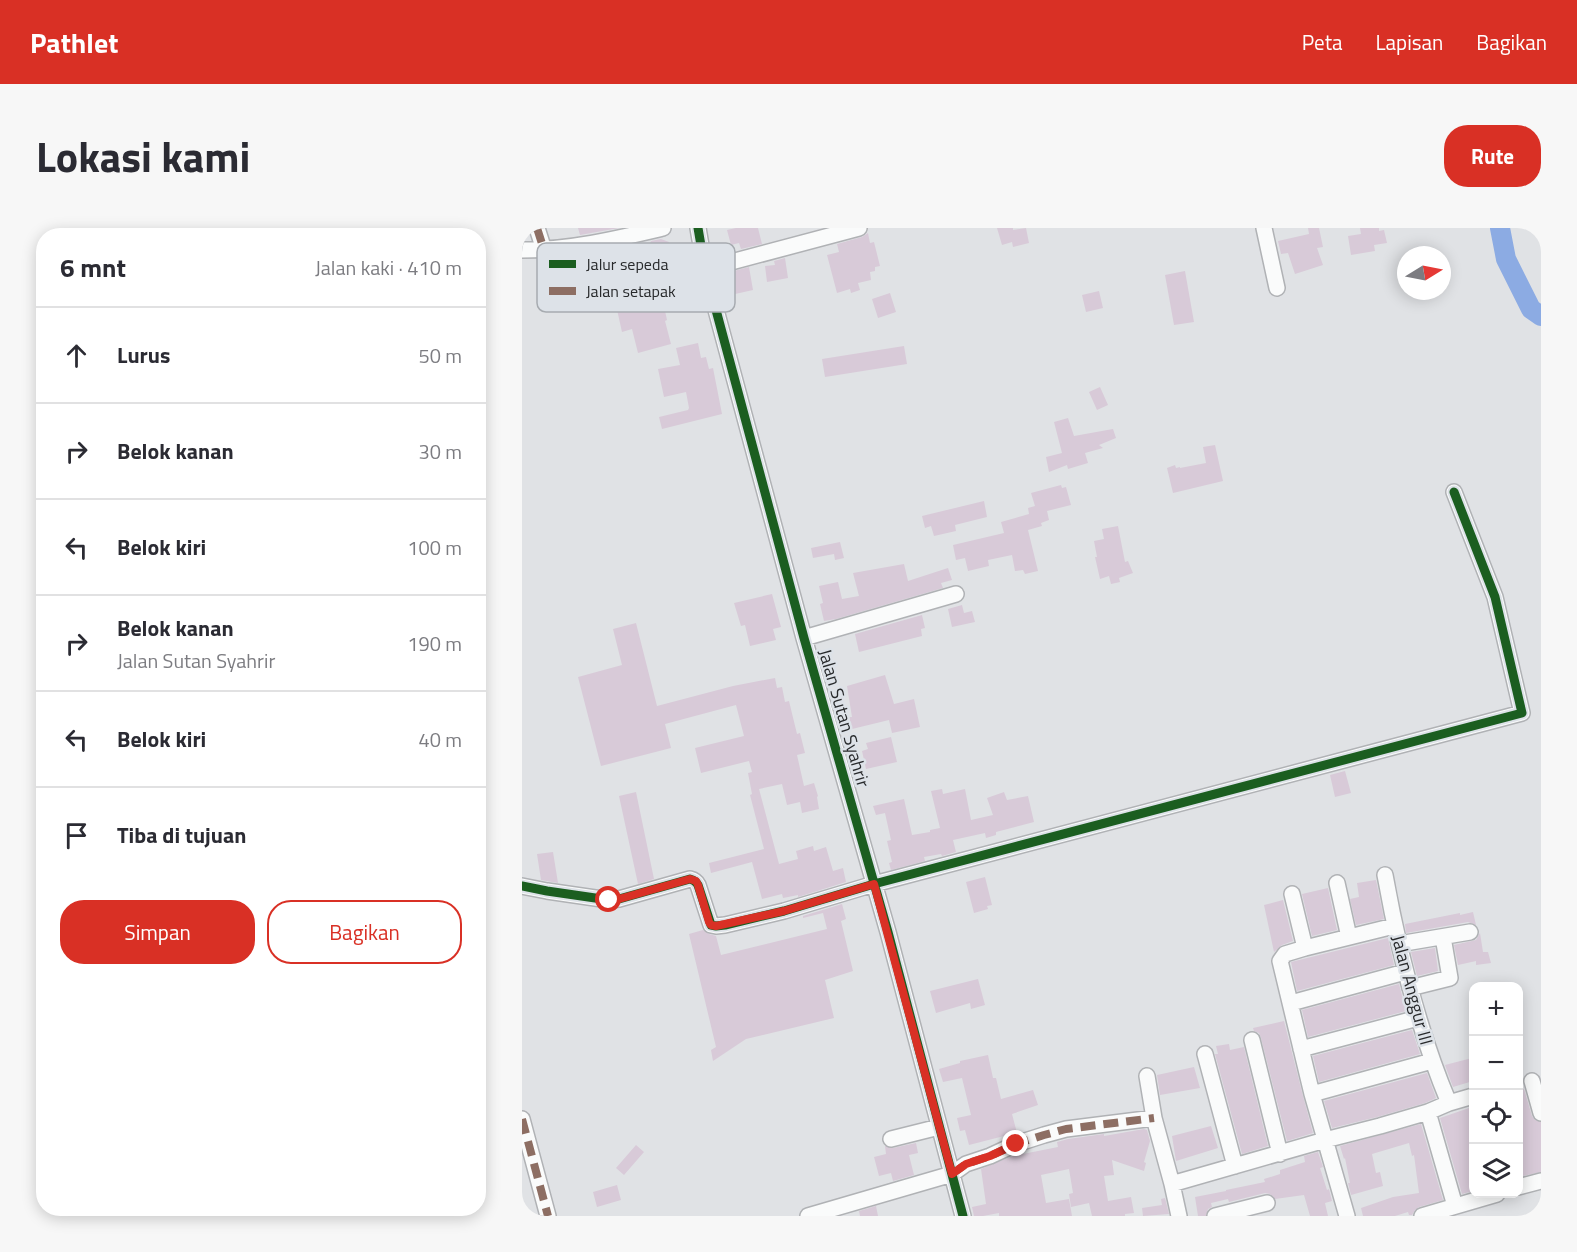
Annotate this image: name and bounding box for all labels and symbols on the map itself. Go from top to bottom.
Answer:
legend [537,243,735,312]
north arrow [1397,246,1451,300]
text: Jalur sepeda [586,252,668,276]
text: Jalan setapak [586,279,676,303]
street label: Jalan Sutan Syahrir [812,646,877,790]
route start [595,886,621,912]
street label: Jalan Anggur III [1385,932,1440,1048]
route end [1002,1130,1028,1156]

